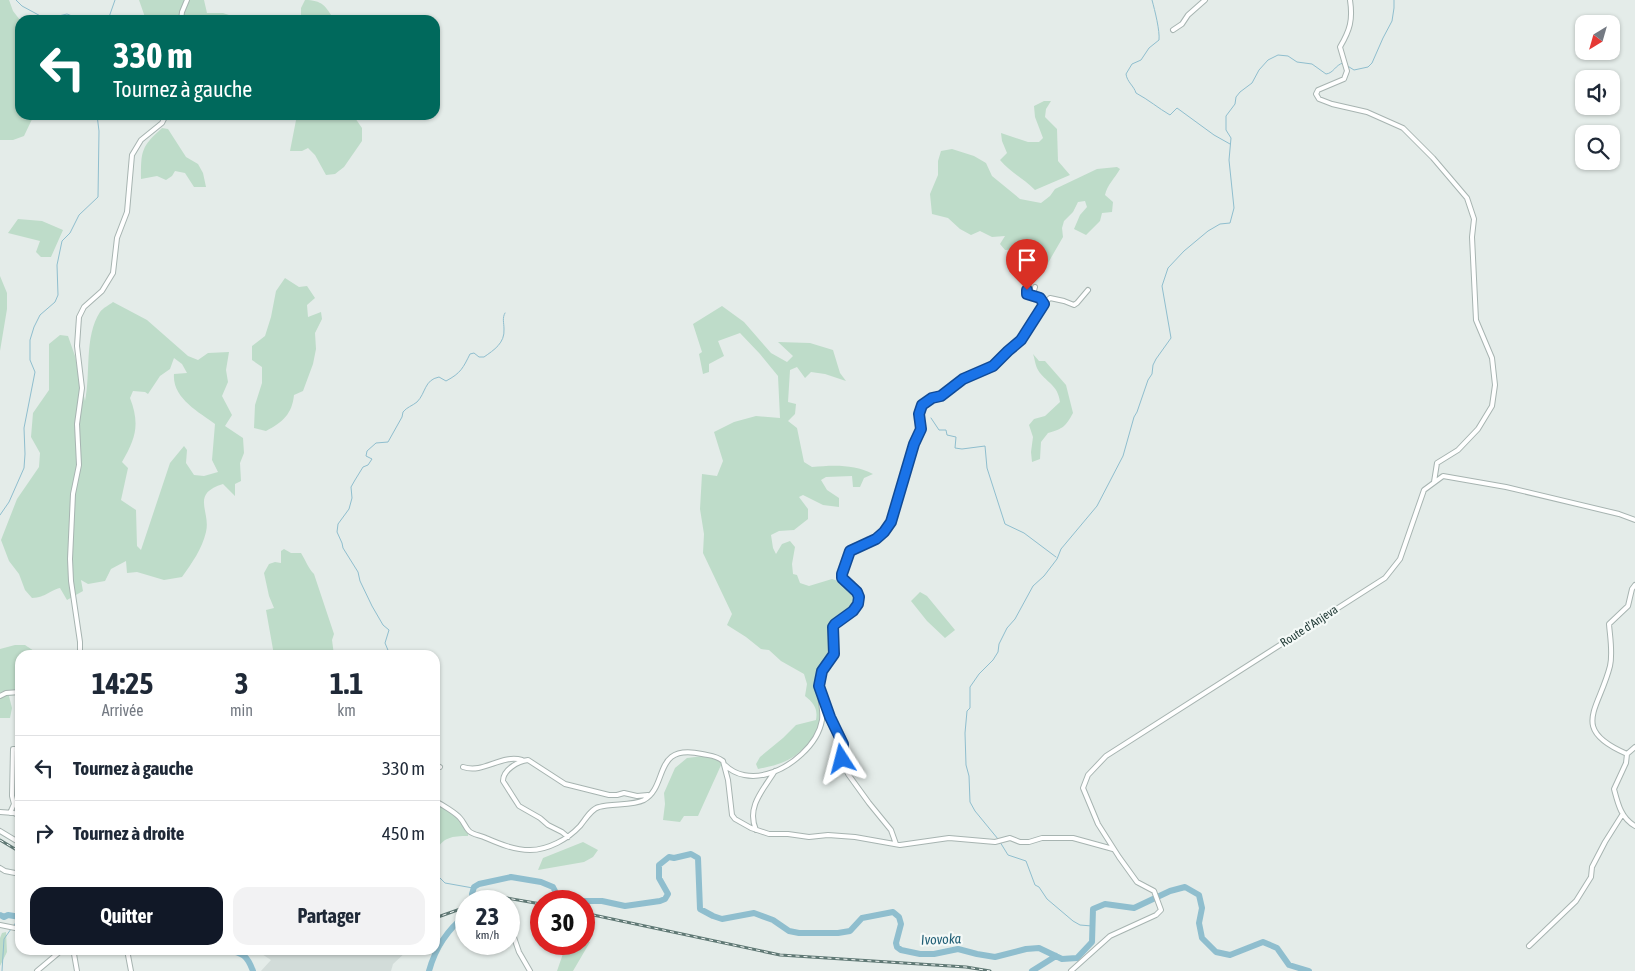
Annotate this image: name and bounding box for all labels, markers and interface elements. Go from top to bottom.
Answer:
north arrow [1575,15,1620,60]
map controls [1575,15,1620,170]
icon: left [30,35,95,100]
text: 330 m [113,35,192,75]
button: sound [1575,70,1620,115]
text: Tournez à gauche [113,76,252,102]
button: search [1575,125,1620,170]
pin [1006,239,1048,290]
icon: arrive [1013,246,1041,274]
street label: Route d'Anjeva [1278,602,1340,650]
text: 14:25 [92,666,153,700]
text: 3 [235,666,249,700]
text: 1.1 [330,666,363,700]
text: Arrivée [102,701,143,719]
text: min [230,701,253,719]
text: km [337,701,356,719]
position arrow [815,732,867,784]
icon: left [30,754,58,782]
text: Tournez à gauche [73,757,193,779]
text: 330 m [382,757,425,779]
icon: right [30,819,58,847]
text: Tournez à droite [73,822,184,844]
text: 450 m [382,822,425,844]
button: Quitter [30,887,223,945]
button: Partager [233,887,425,945]
speed limit sign: 30 [530,890,595,955]
text: 23 [476,902,499,930]
text: km/h [476,928,499,942]
water label: Ivovoka [921,930,962,948]

